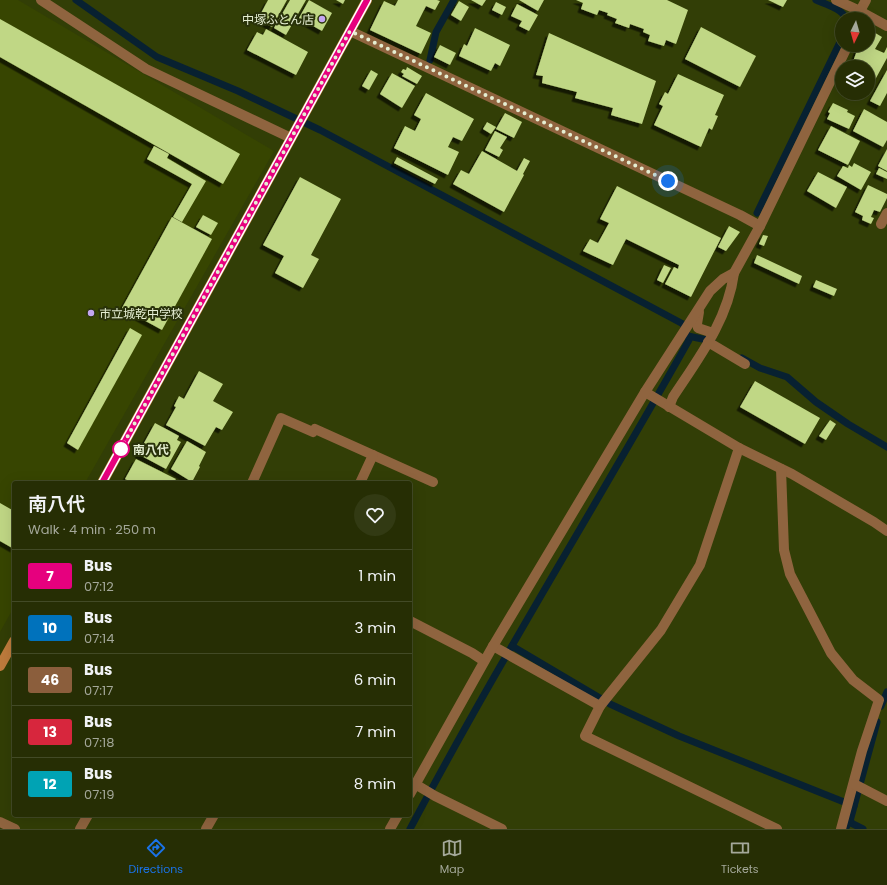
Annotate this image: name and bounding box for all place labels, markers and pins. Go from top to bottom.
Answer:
place label: 中塚ふとん店 [242,11,314,28]
marker: 中塚ふとん店 [317,14,327,24]
place label: 市立城乾中学校 [99,305,183,322]
marker: 市立城乾中学校 [86,308,96,318]
marker: 南八代 [112,440,130,458]
place label: 南八代 [133,441,169,458]

